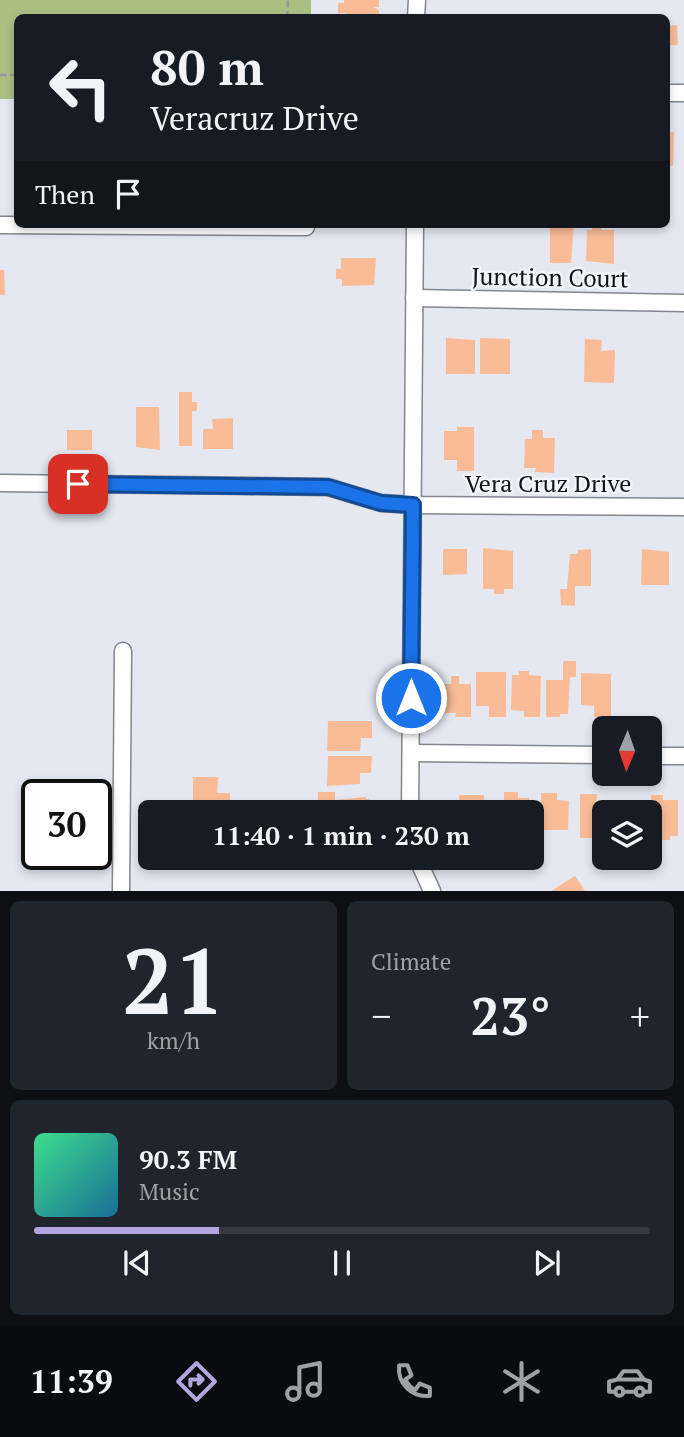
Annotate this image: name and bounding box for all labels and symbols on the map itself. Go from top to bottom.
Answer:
street label: Junction Court [471,260,629,294]
pin [48,454,108,514]
street label: Vera Cruz Drive [465,467,631,499]
position arrow [374,661,448,735]
north arrow [592,716,662,786]
speed limit sign: 30 [21,779,112,870]

